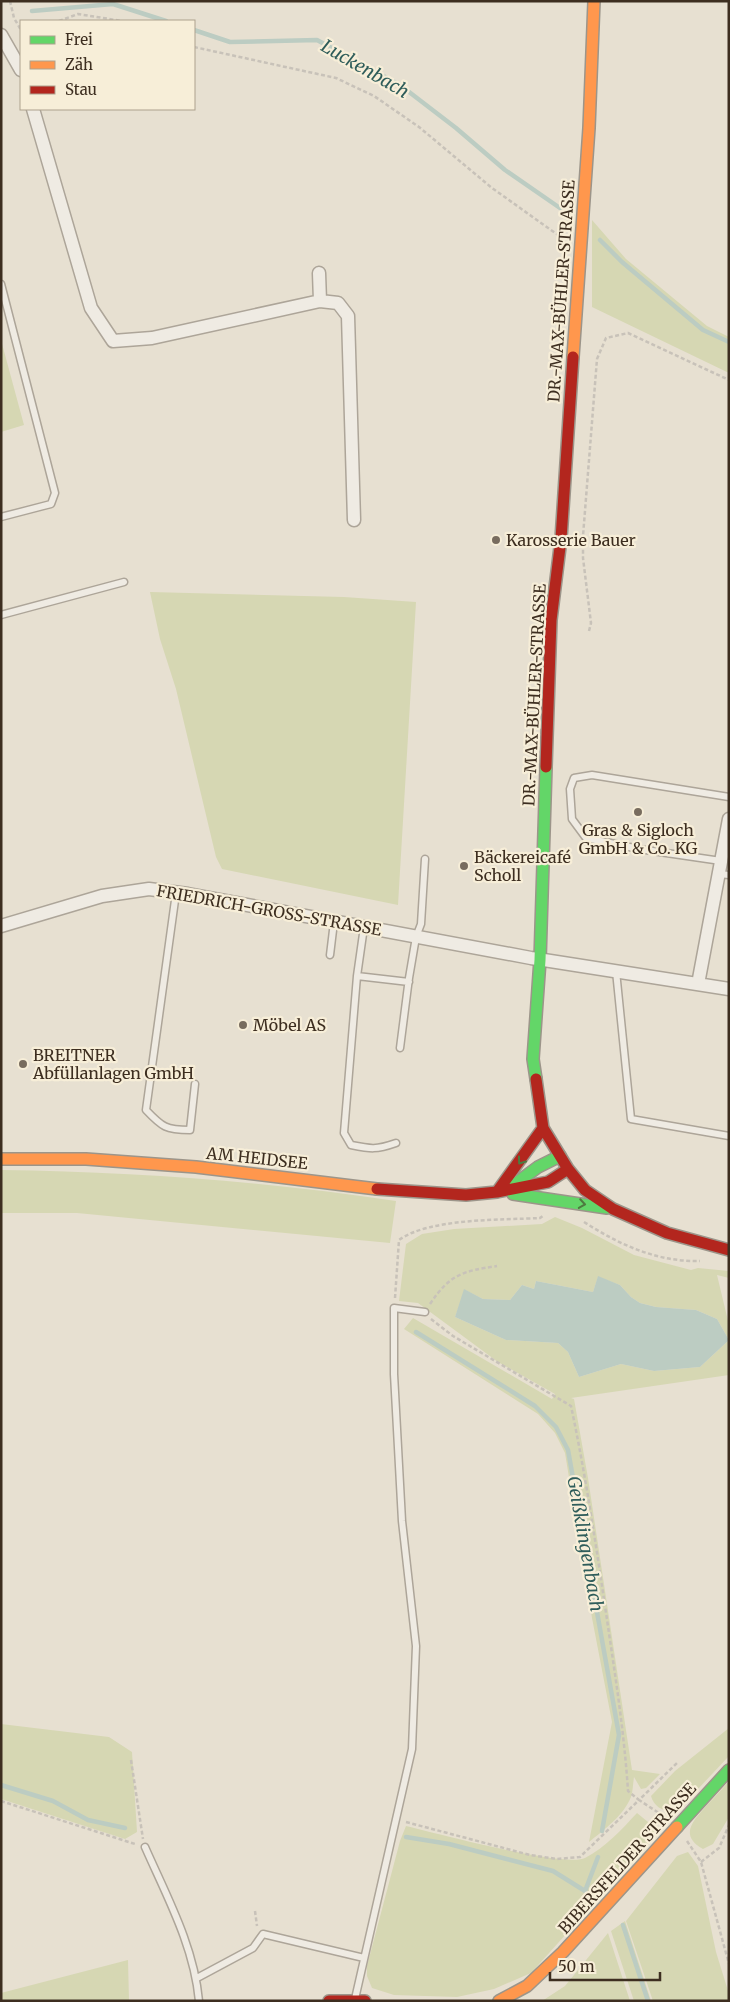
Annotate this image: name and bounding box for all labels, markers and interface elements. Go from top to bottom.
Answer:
legend [20,20,195,110]
text: Frei [65,30,93,49]
water label: Luckenbach [317,34,413,103]
text: Zäh [65,55,93,74]
text: Stau [65,80,97,99]
street label: DR.-MAX-BÜHLER-STRASSE [543,178,579,403]
place label: Karosserie Bauer [506,530,636,550]
marker: Karosserie Bauer [490,534,502,546]
street label: DR.-MAX-BÜHLER-STRASSE [518,583,550,807]
marker: Gras & Sigloch GmbH & Co. KG [632,806,644,818]
place label: Gras & Sigloch GmbH & Co. KG [579,820,698,858]
place label: Bäckereicafé Scholl [474,847,571,885]
marker: Bäckereicafé Scholl [458,860,470,872]
street label: FRIEDRICH-GROSS-STRASSE [155,880,384,940]
place label: Möbel AS [253,1015,326,1035]
marker: Möbel AS [237,1019,249,1031]
place label: BREITNER Abfüllanlagen GmbH [32,1045,194,1083]
marker: BREITNER Abfüllanlagen GmbH [17,1058,29,1070]
street label: AM HEIDSEE [204,1143,310,1173]
one-way arrow [518,1155,527,1165]
one-way arrow [578,1199,586,1209]
water label: Geißklingenbach [562,1474,609,1613]
street label: BIBERSFELDER STRASSE [554,1778,701,1938]
scale bar [550,1950,660,1982]
text: 50 m [558,1957,595,1976]

